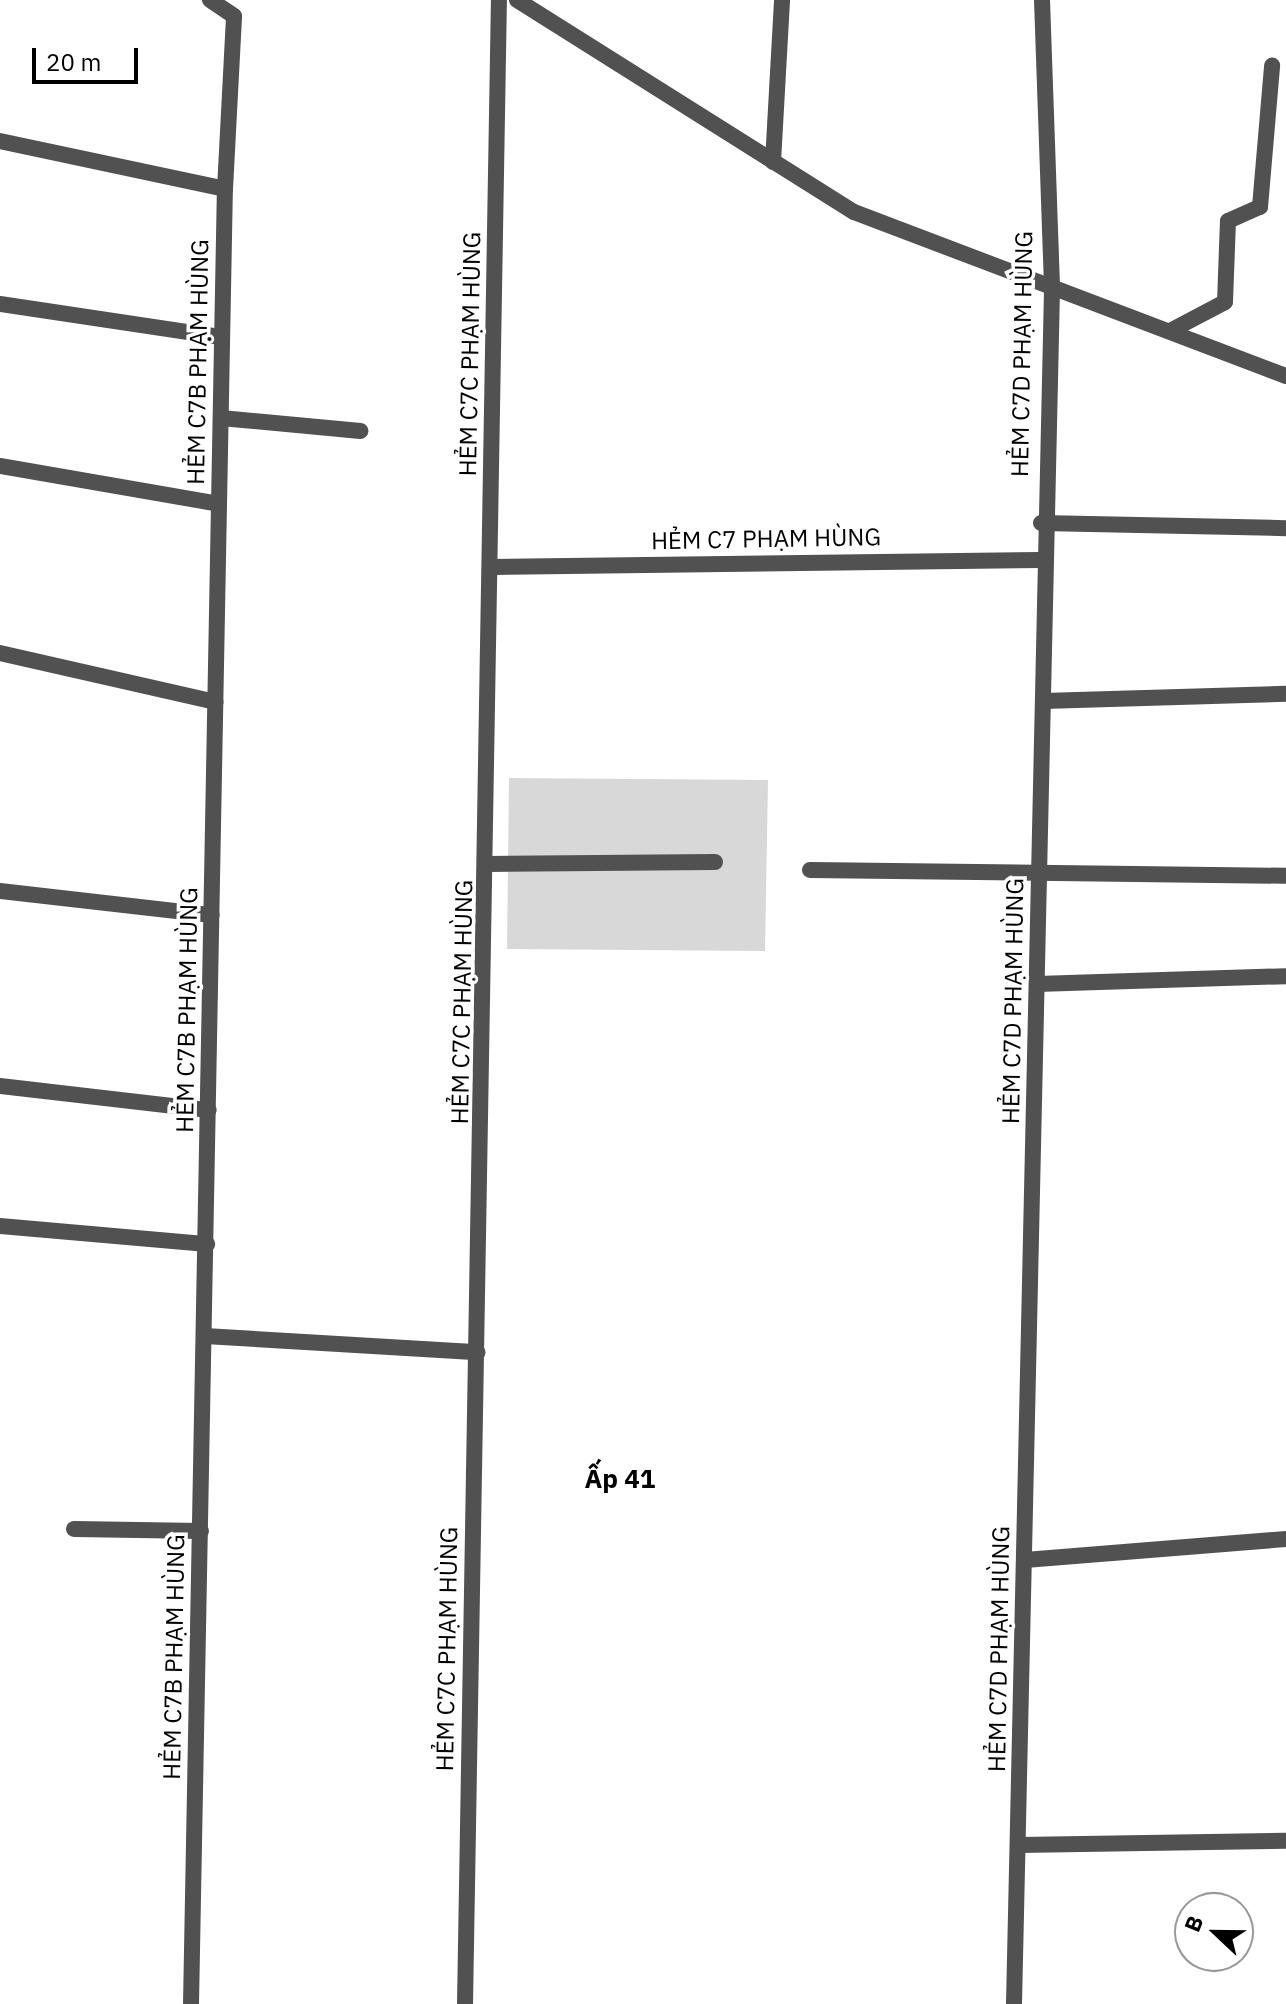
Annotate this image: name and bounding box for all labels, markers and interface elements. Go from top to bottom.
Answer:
scale bar [36,32,142,82]
text: 20 m [46,46,101,78]
street label: HẺM C7C PHẠM HÙNG [453,231,487,477]
street label: HẺM C7D PHẠM HÙNG [1005,231,1039,477]
street label: HẺM C7B PHẠM HÙNG [181,239,215,485]
street label: HẺM C7 PHẠM HÙNG [651,523,881,555]
street label: HẺM C7D PHẠM HÙNG [996,878,1030,1124]
street label: HẺM C7C PHẠM HÙNG [445,879,479,1125]
street label: HẺM C7B PHẠM HÙNG [170,887,204,1133]
district label: Ấp 41 [585,1463,655,1495]
street label: HẺM C7C PHẠM HÙNG [430,1526,464,1772]
street label: HẺM C7D PHẠM HÙNG [982,1526,1016,1772]
street label: HẺM C7B PHẠM HÙNG [157,1534,191,1780]
north arrow [1174,1892,1254,1972]
text: B [1177,1911,1209,1936]

